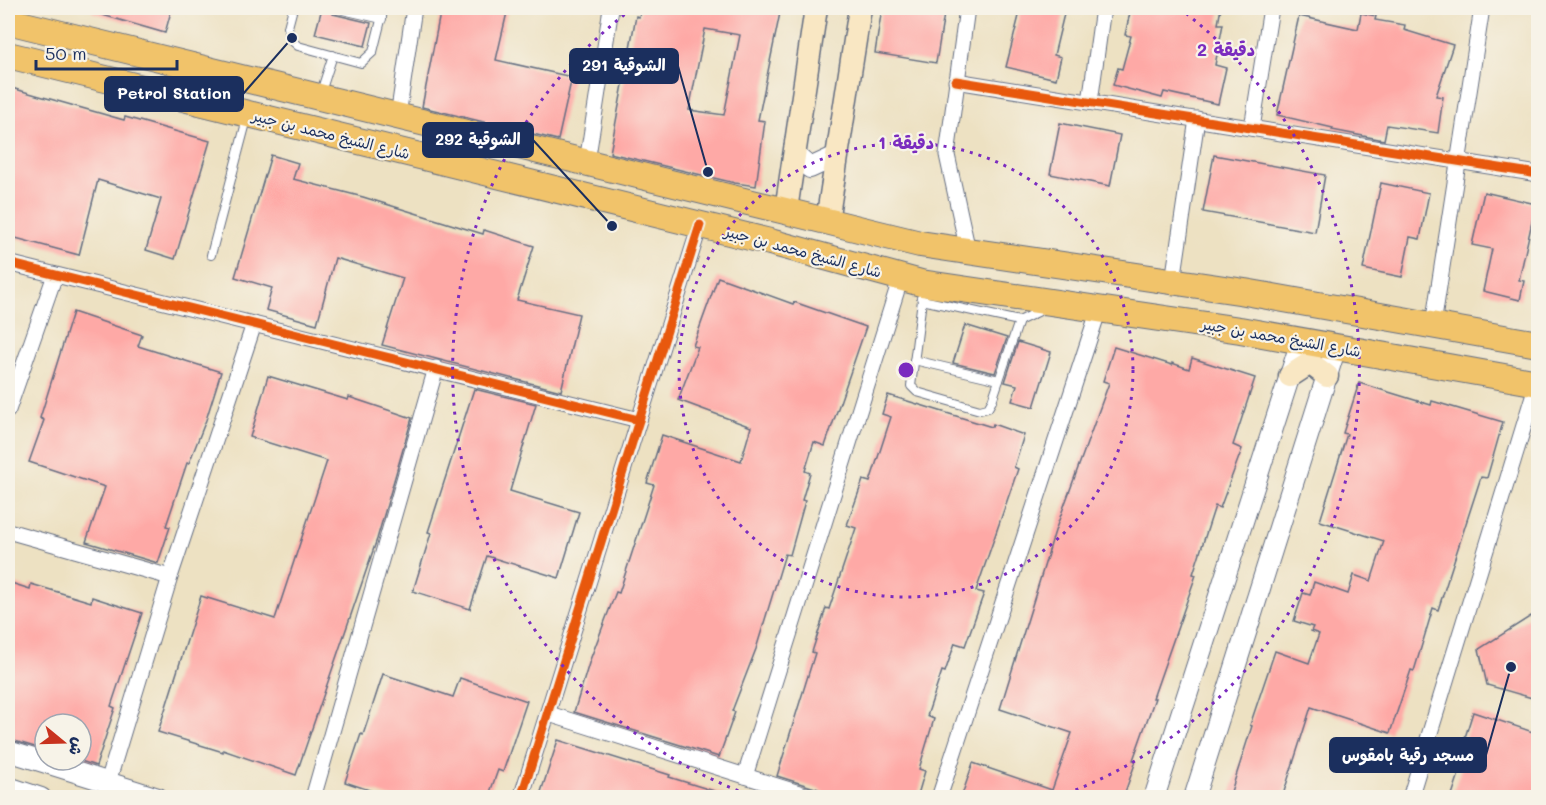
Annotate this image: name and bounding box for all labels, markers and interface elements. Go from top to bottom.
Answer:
scale bar [36,33,177,71]
text: 2 دقيقة [1197,37,1255,61]
text: 50 m [45,41,87,65]
callout: الشوقية 291 [570,49,678,83]
text: الشوقية 291 [582,54,666,76]
callout: Petrol Station [105,77,243,111]
text: Petrol Station [117,82,231,103]
street label: شارع الشيخ محمد بن جبير [248,104,412,164]
callout: الشوقية 292 [423,123,533,157]
text: الشوقية 292 [435,128,521,150]
text: 1 دقيقة [878,130,934,154]
street label: شارع الشيخ محمد بن جبير [720,220,884,283]
street label: شارع الشيخ محمد بن جبير [1198,313,1363,362]
centre of rings [896,360,916,380]
north arrow [33,712,93,772]
text: ش [65,735,90,759]
callout: مسجد رقية بامقوس [1330,738,1486,772]
text: مسجد رقية بامقوس [1342,744,1474,766]

